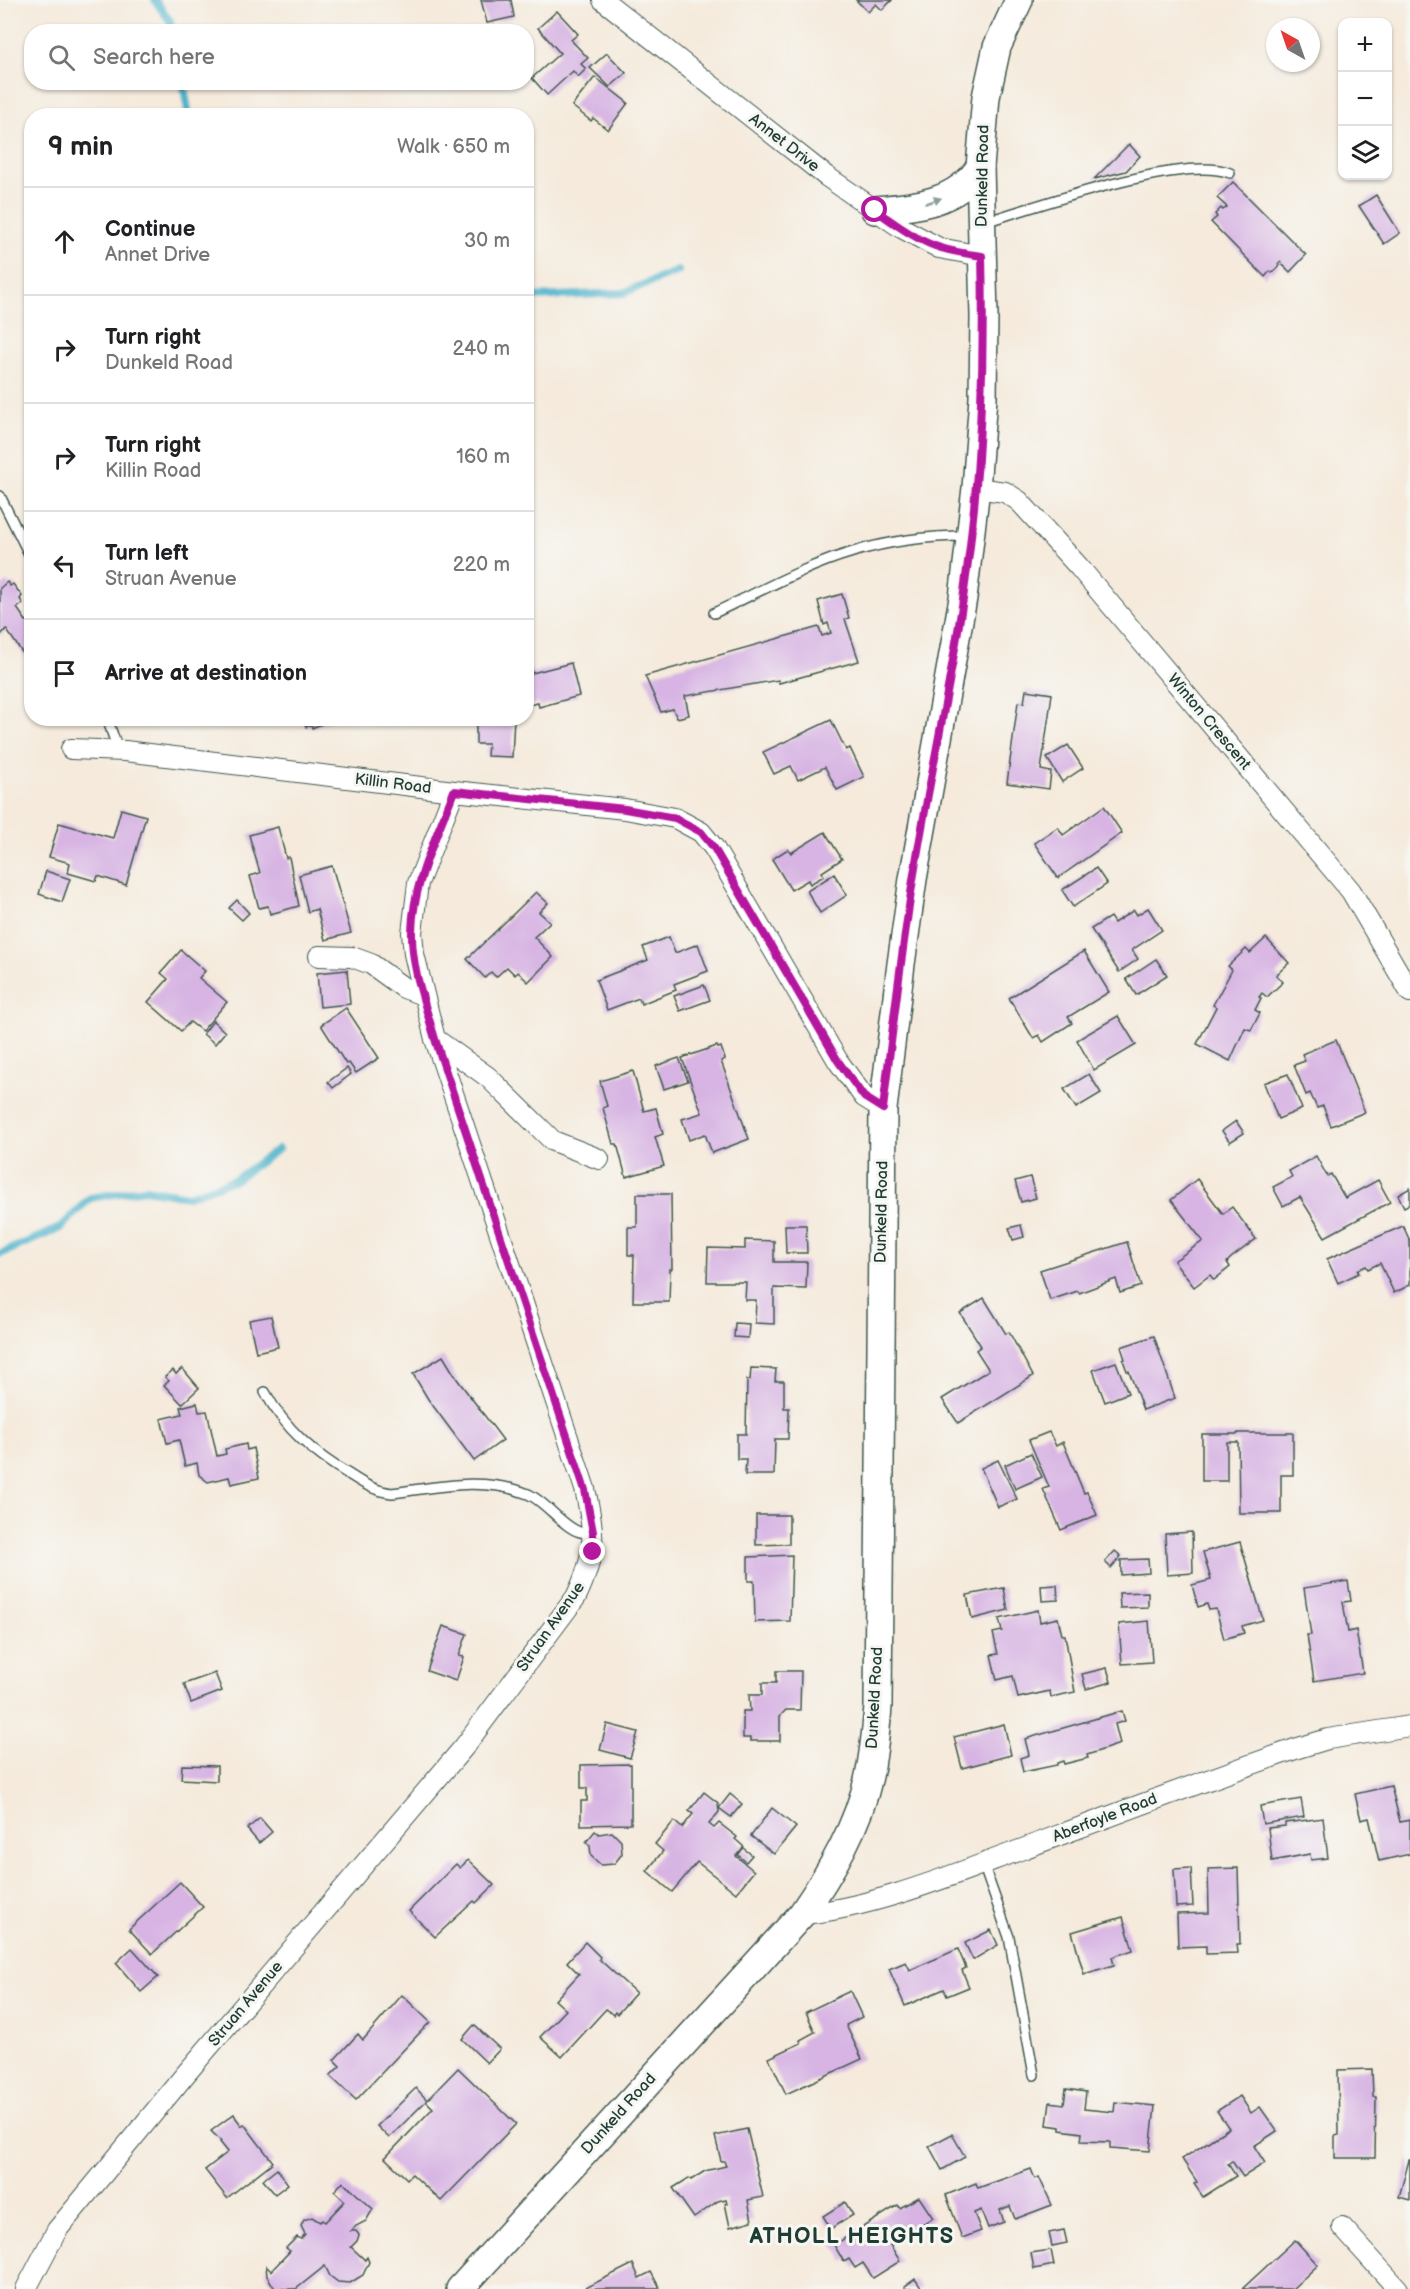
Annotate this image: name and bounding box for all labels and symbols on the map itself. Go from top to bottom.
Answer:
north arrow [1266,18,1320,72]
street label: Annet Drive [745,110,823,177]
street label: Dunkeld Road [973,125,993,227]
route start [861,196,887,222]
one-way arrow [924,196,942,206]
street label: Winton Crescent [1163,670,1255,774]
street label: Killin Road [354,770,432,798]
street label: Dunkeld Road [872,1161,892,1263]
route end [579,1538,605,1564]
street label: Struan Avenue [513,1578,589,1676]
street label: Dunkeld Road [863,1646,887,1750]
street label: Aberfoyle Road [1050,1789,1160,1847]
street label: Struan Avenue [205,1957,287,2050]
street label: Dunkeld Road [578,2070,660,2158]
district label: ATHOLL HEIGHTS [748,2223,955,2250]

